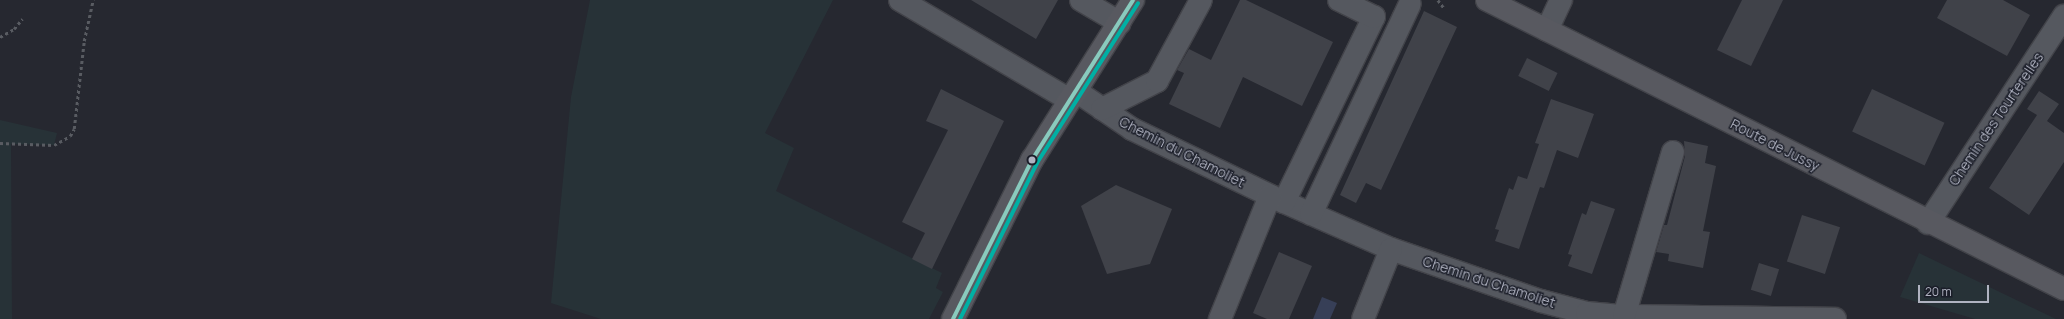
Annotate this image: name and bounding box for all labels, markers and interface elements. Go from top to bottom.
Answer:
street label: Chemin des Tourterelles [1945,49,2047,189]
street label: Chemin du Chamoliet [1116,113,1248,191]
street label: Route de Jussy [1728,115,1822,175]
unlabelled marker [1027,155,1037,165]
street label: Chemin du Chamoliet [1421,253,1557,311]
scale bar [1920,277,1991,303]
text: 20 m [1925,283,1952,300]

